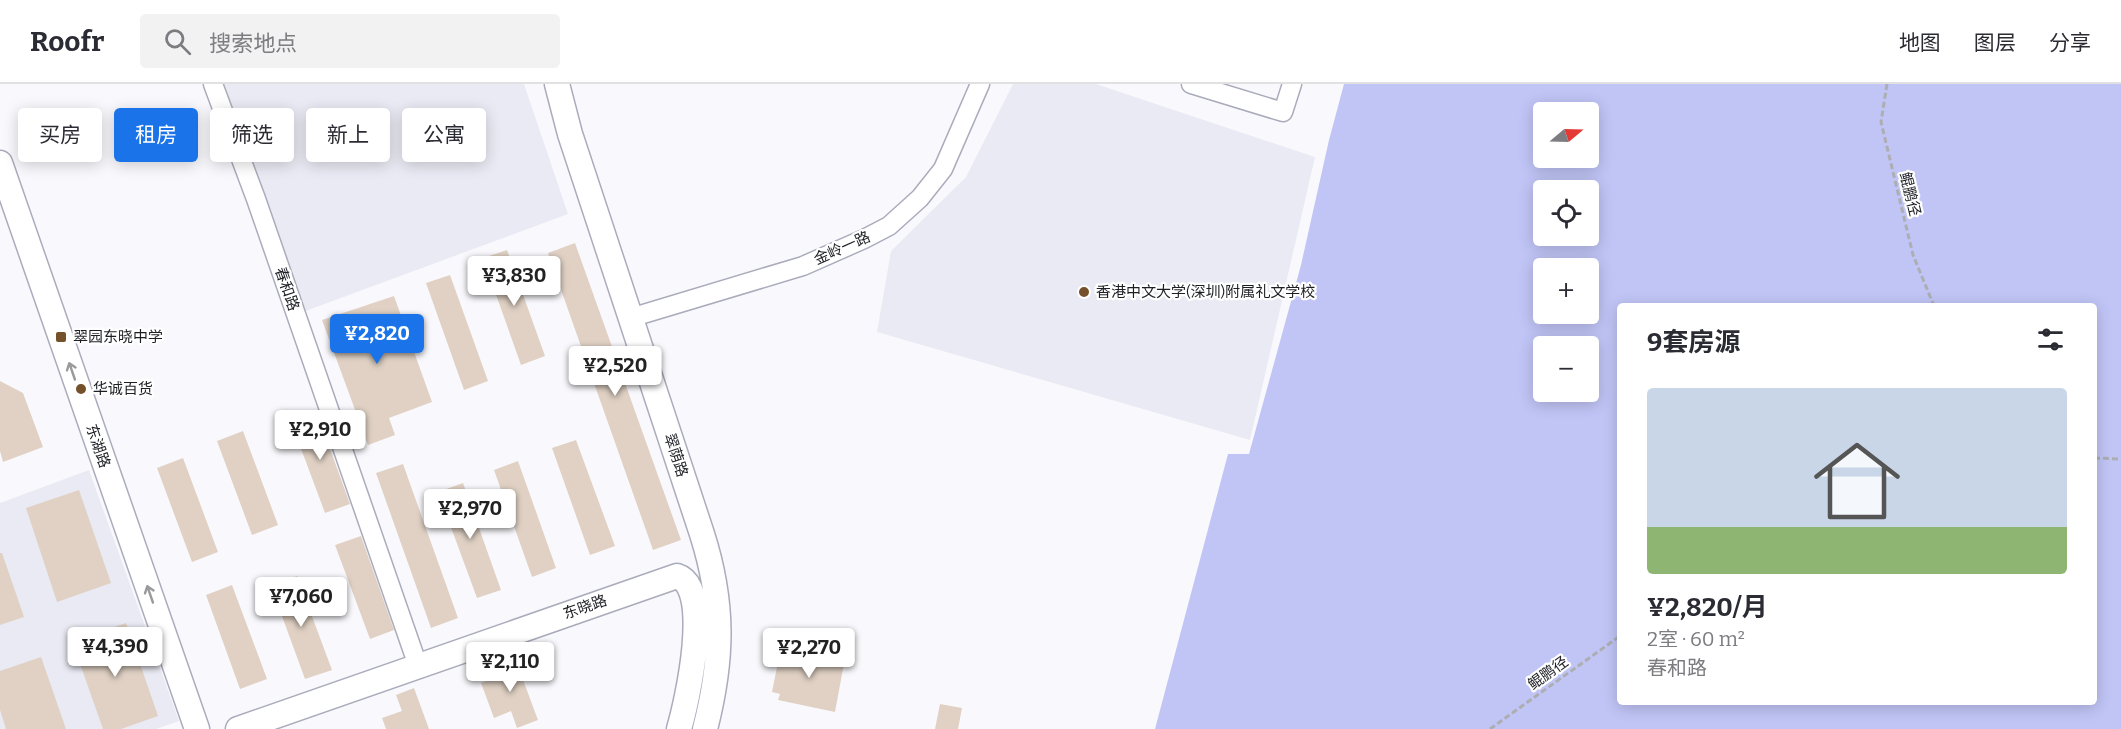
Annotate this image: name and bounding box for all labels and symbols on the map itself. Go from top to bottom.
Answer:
north arrow [1533,102,1599,168]
street label: 鲲鹏径 [1896,170,1924,218]
street label: 金岭一路 [811,228,873,268]
pin: ¥3,830 [465,256,563,307]
street label: 春和路 [271,265,303,313]
place label: 香港中文大学(深圳)附属礼文学校 [1096,283,1315,301]
marker: 香港中文大学(深圳)附属礼文学校 [1077,285,1091,299]
pin: ¥2,820 [328,314,426,365]
place label: 翠园东晓中学 [73,328,163,346]
marker: 翠园东晓中学 [54,330,68,344]
pin: ¥2,520 [566,346,664,397]
one-way arrow [65,362,76,380]
place label: 华诚百货 [93,380,153,398]
marker: 华诚百货 [74,382,88,396]
pin: ¥2,910 [271,410,369,461]
street label: 东湖路 [82,422,114,470]
street label: 翠荫路 [660,431,692,479]
pin: ¥2,970 [421,489,519,540]
pin: ¥7,060 [252,577,350,628]
one-way arrow [143,586,154,604]
street label: 东晓路 [561,591,609,623]
pin: ¥4,390 [66,627,164,678]
pin: ¥2,270 [760,628,858,679]
pin: ¥2,110 [461,642,559,693]
street label: 鲲鹏径 [1525,652,1571,694]

